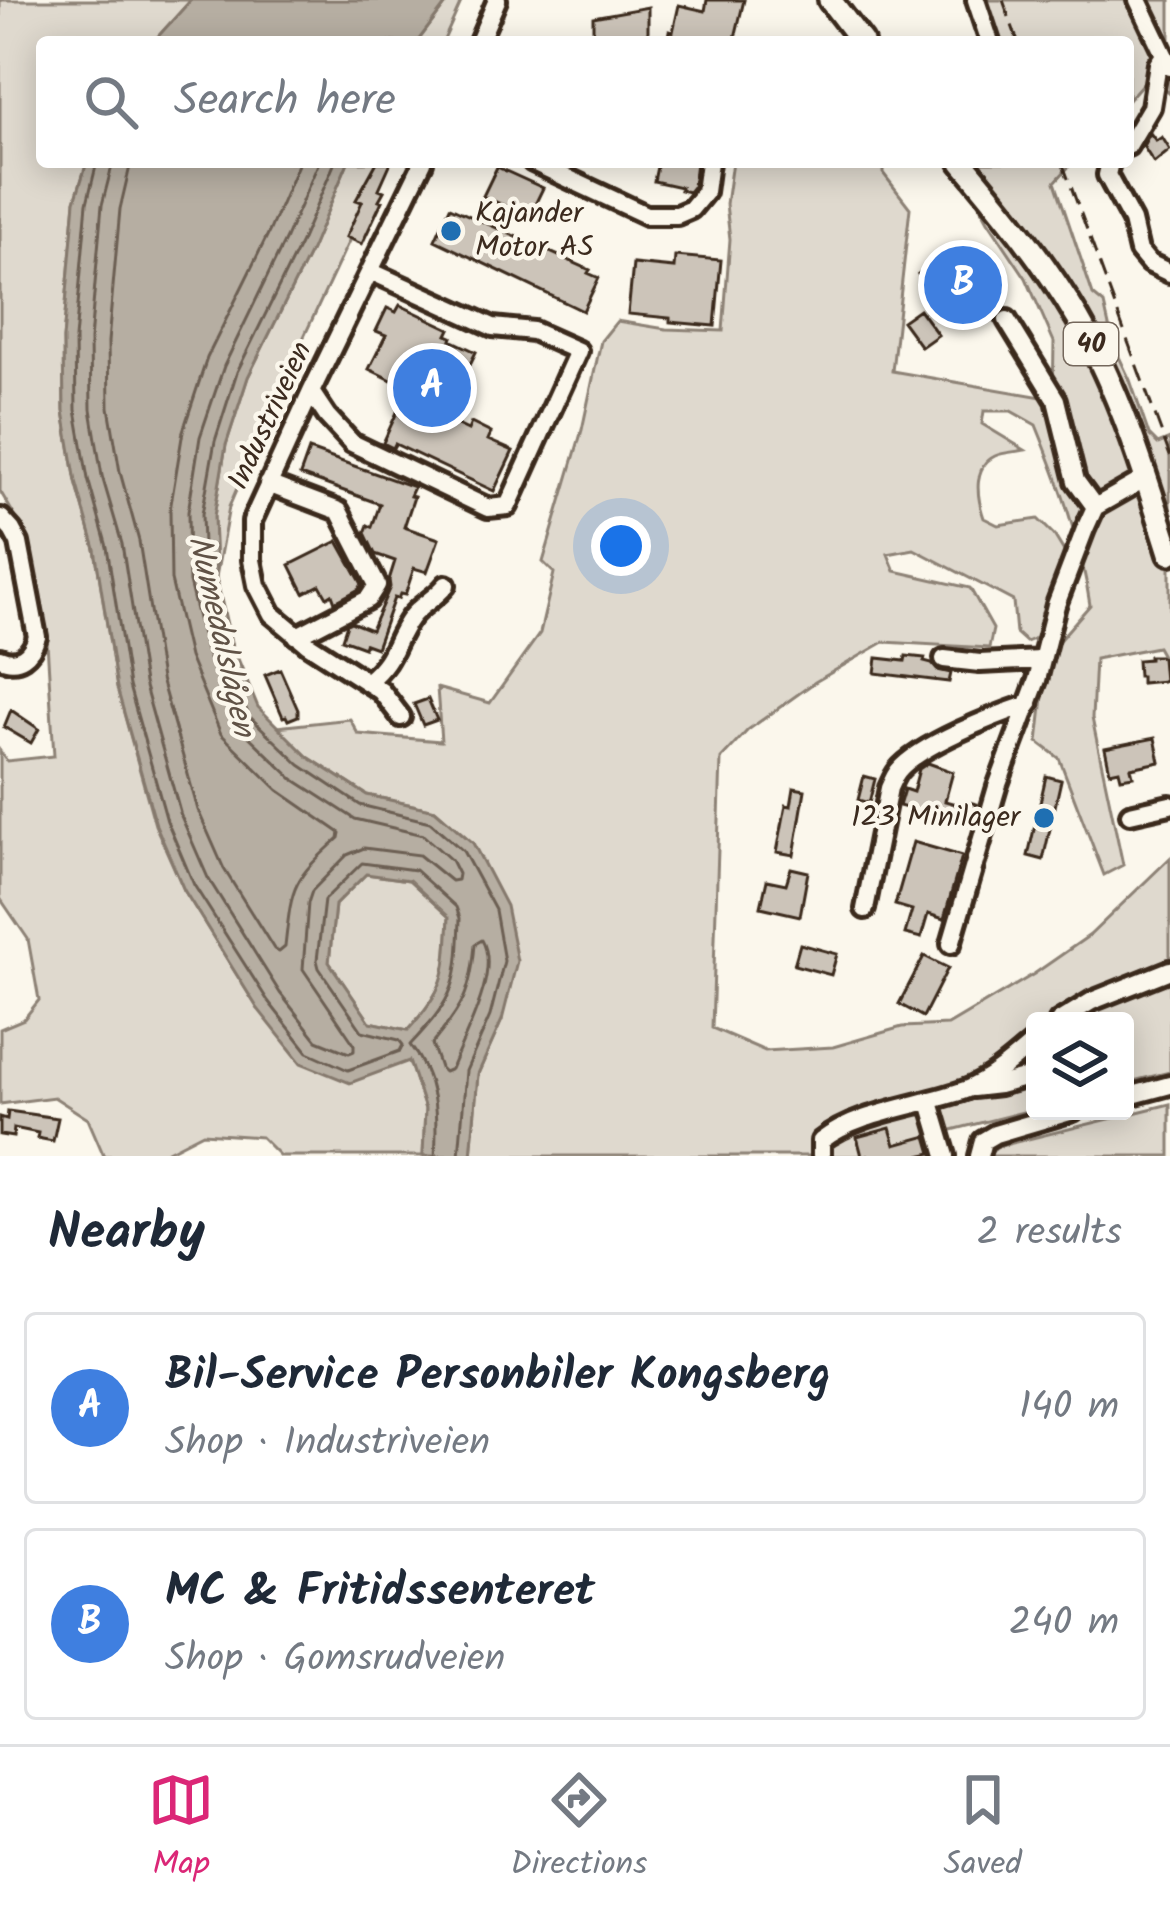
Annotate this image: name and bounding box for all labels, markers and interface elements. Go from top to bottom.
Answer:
search box [36,36,1134,168]
text: Search here [174,66,396,138]
icon: search [78,69,144,135]
place label: Kajander Motor AS [475,190,594,272]
marker: Kajander Motor AS [438,218,464,244]
pin: B [924,240,1002,330]
road number: 40 [1064,323,1118,365]
street label: Industriveien [216,334,326,498]
pin: A [393,343,471,433]
your location [591,516,651,576]
water label: Numedalslågen [171,530,269,744]
place label: 123 Minilager [851,794,1022,842]
marker: 123 Minilager [1031,805,1057,831]
map controls [1026,1012,1134,1120]
button: layers [1026,1012,1134,1120]
text: Nearby [48,1194,205,1275]
text: 2 results [977,1203,1122,1265]
text: Bil-Service Personbiler Kongsberg [165,1341,831,1413]
text: A [78,1377,102,1439]
text: 140 m [1019,1377,1119,1439]
text: Shop · Industriveien [165,1413,490,1475]
text: MC & Fritidssenteret [165,1557,595,1629]
text: B [78,1593,102,1655]
text: 240 m [1009,1593,1119,1655]
text: Shop · Gomsrudveien [165,1629,505,1691]
tab: Map [148,1767,214,1892]
tab: Directions [510,1767,647,1892]
tab: Saved [944,1767,1022,1892]

